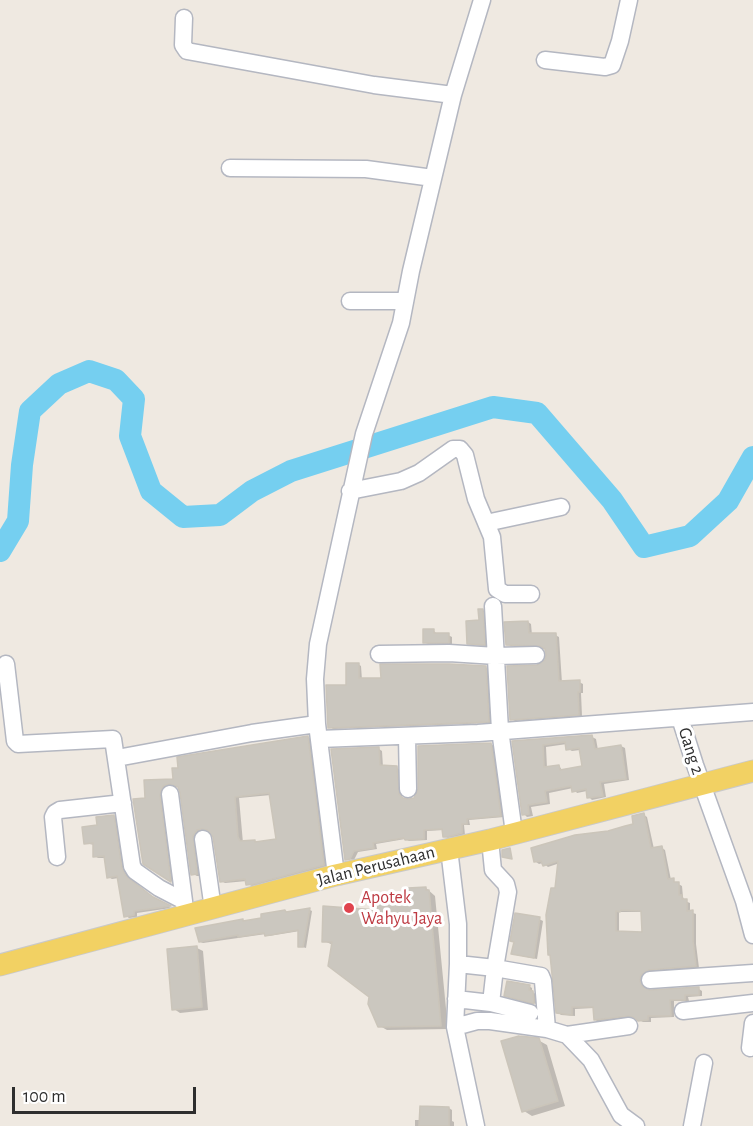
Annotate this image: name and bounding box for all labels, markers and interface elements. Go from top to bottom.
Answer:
street label: Gang 2 [673,725,709,777]
street label: Jalan Perusahaan [315,841,437,891]
place label: Apotek Wahyu Jaya [361,887,442,930]
marker: Apotek Wahyu Jaya [342,901,356,915]
scale bar [15,1075,200,1113]
text: 100 m [23,1088,66,1106]

